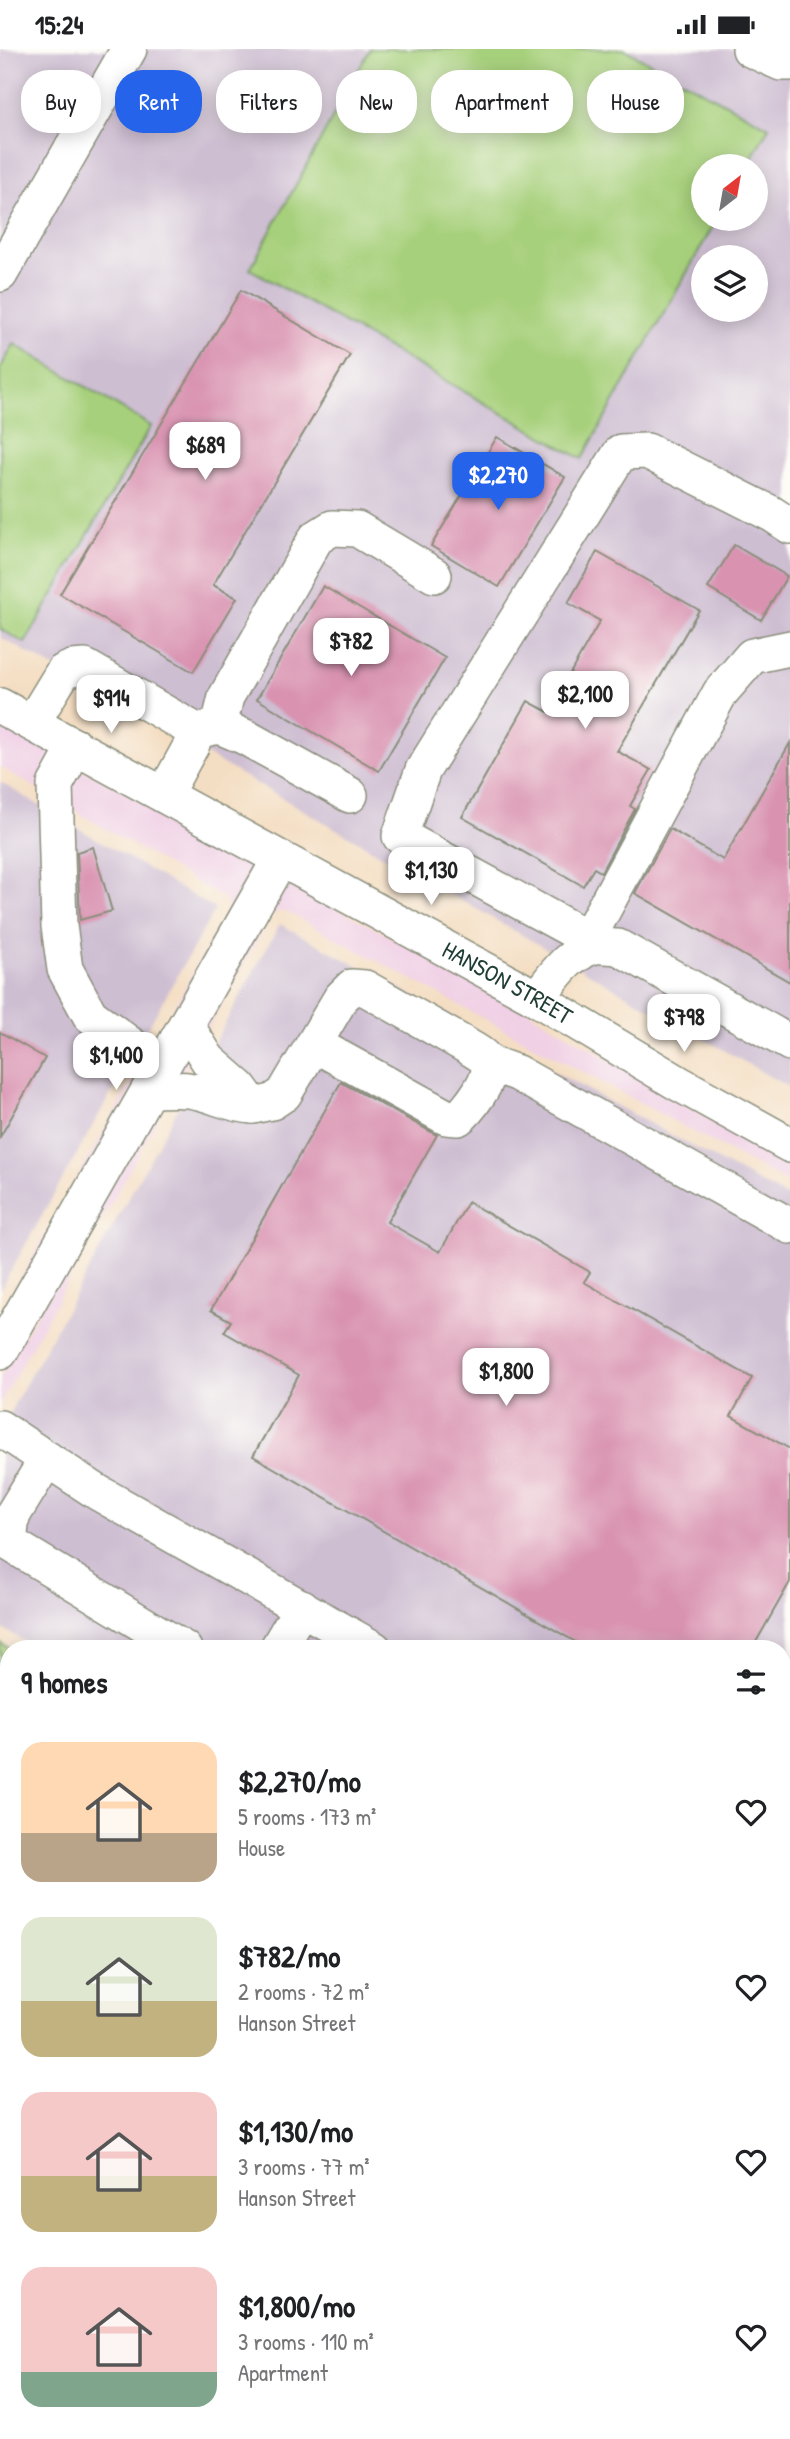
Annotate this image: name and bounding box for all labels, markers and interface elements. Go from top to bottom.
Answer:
text: 15:24 [35,7,83,42]
chip: Buy [21,70,101,133]
chip: Rent [115,70,202,133]
chip: Filters [216,70,322,133]
chip: New [336,70,417,133]
chip: Apartment [431,70,573,133]
chip: House [587,70,684,133]
north arrow [691,154,768,231]
map controls [691,154,768,322]
button: layers [691,245,768,322]
pin: $689 [164,423,246,482]
text: $689 [185,429,225,460]
pin: $2,270 [441,453,555,512]
text: $2,270 [468,459,528,490]
pin: $782 [310,619,392,678]
text: $782 [329,625,373,656]
pin: $2,100 [528,671,642,731]
pin: $914 [70,675,152,735]
text: $2,100 [557,678,613,709]
text: $914 [92,682,130,713]
pin: $1,130 [374,847,488,907]
text: $1,130 [404,854,458,885]
street label: HANSON STREET [437,933,579,1032]
pin: $798 [643,995,725,1054]
text: $798 [663,1001,705,1032]
pin: $1,400 [59,1033,173,1092]
text: $1,400 [89,1039,143,1070]
pin: $1,800 [449,1349,563,1408]
text: $1,800 [478,1355,534,1386]
text: 9 homes [21,1662,108,1702]
icon: filters [732,1663,770,1701]
text: $2,270/mo [238,1761,361,1801]
icon: home [77,1770,161,1854]
icon: heart [732,1793,770,1831]
text: 5 rooms · 173 m² [238,1801,376,1832]
text: House [238,1832,285,1863]
text: $782/mo [238,1936,340,1976]
icon: home [77,1945,161,2029]
icon: heart [732,1968,770,2006]
text: 2 rooms · 72 m² [238,1976,370,2007]
text: Hanson Street [238,2007,356,2038]
text: $1,130/mo [238,2111,353,2151]
icon: home [77,2120,161,2204]
icon: heart [732,2143,770,2181]
text: 3 rooms · 77 m² [238,2151,370,2182]
text: Hanson Street [238,2182,356,2213]
text: $1,800/mo [238,2286,355,2326]
icon: home [77,2295,161,2379]
icon: heart [732,2318,770,2356]
text: 3 rooms · 110 m² [238,2326,374,2357]
text: Apartment [238,2357,328,2388]

